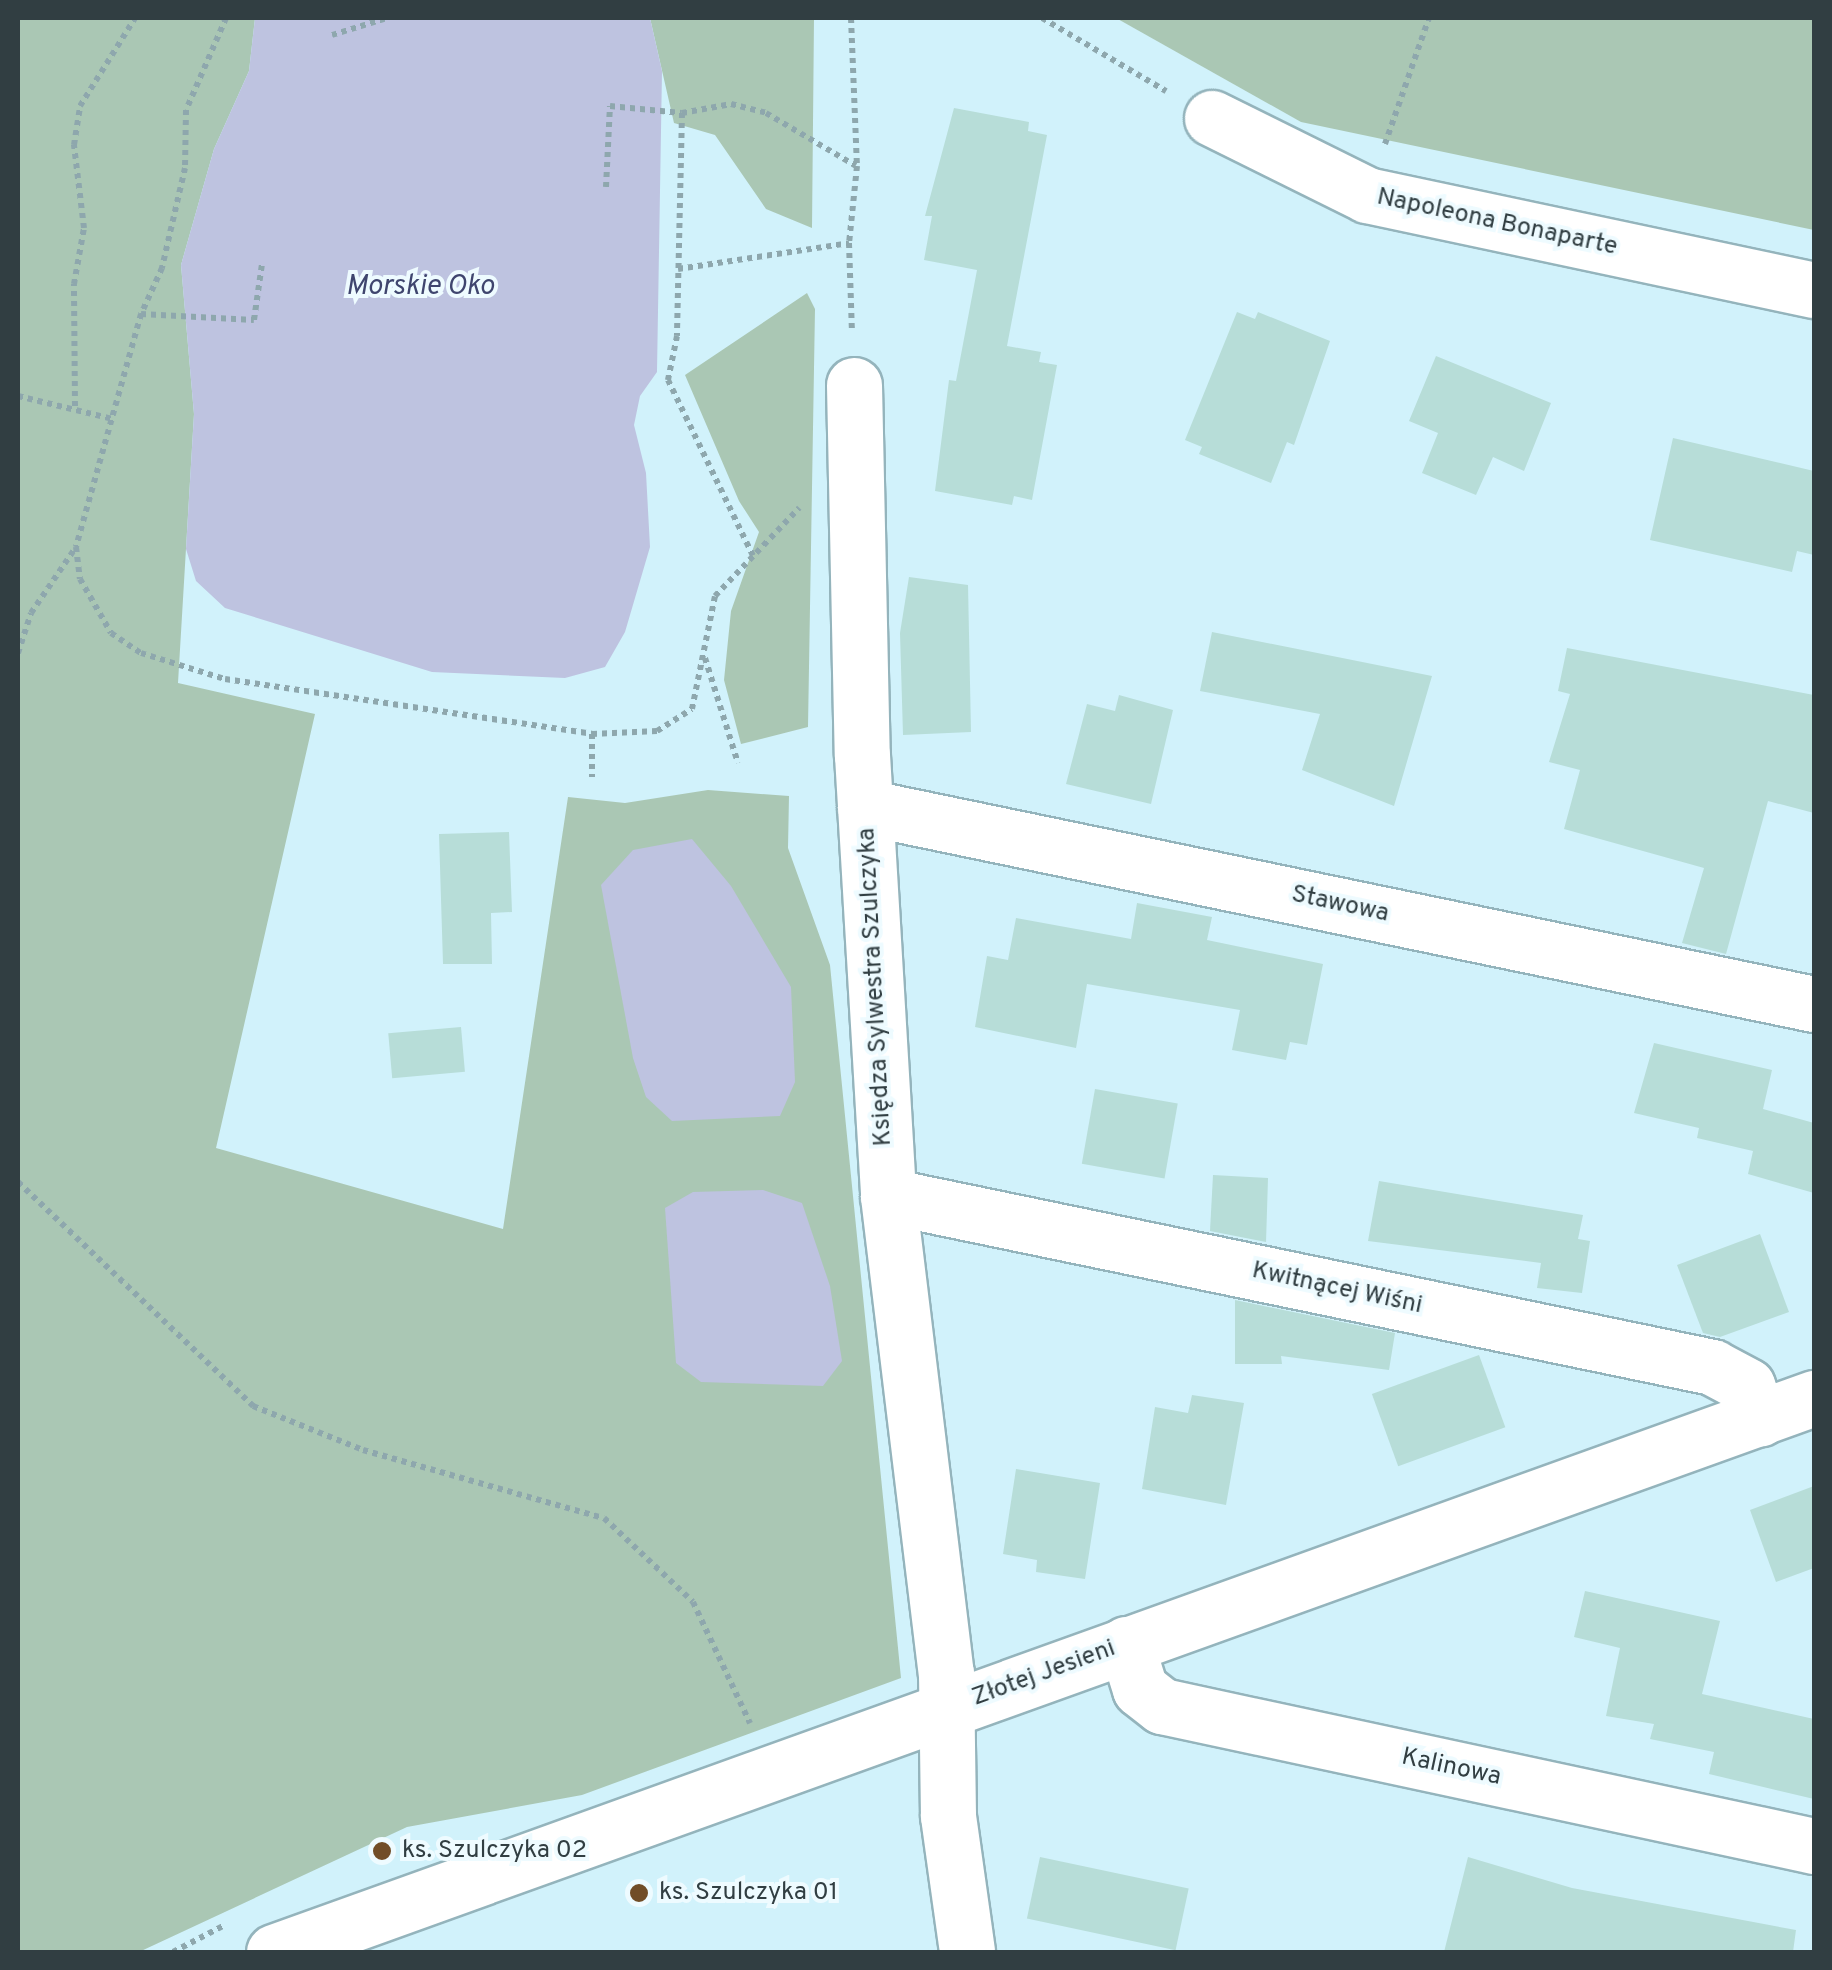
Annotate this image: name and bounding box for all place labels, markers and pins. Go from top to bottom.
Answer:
place label: ks. Szulczyka 02 [402,1836,587,1866]
marker: ks. Szulczyka 02 [371,1840,393,1862]
place label: ks. Szulczyka 01 [659,1878,838,1908]
marker: ks. Szulczyka 01 [628,1882,650,1904]

